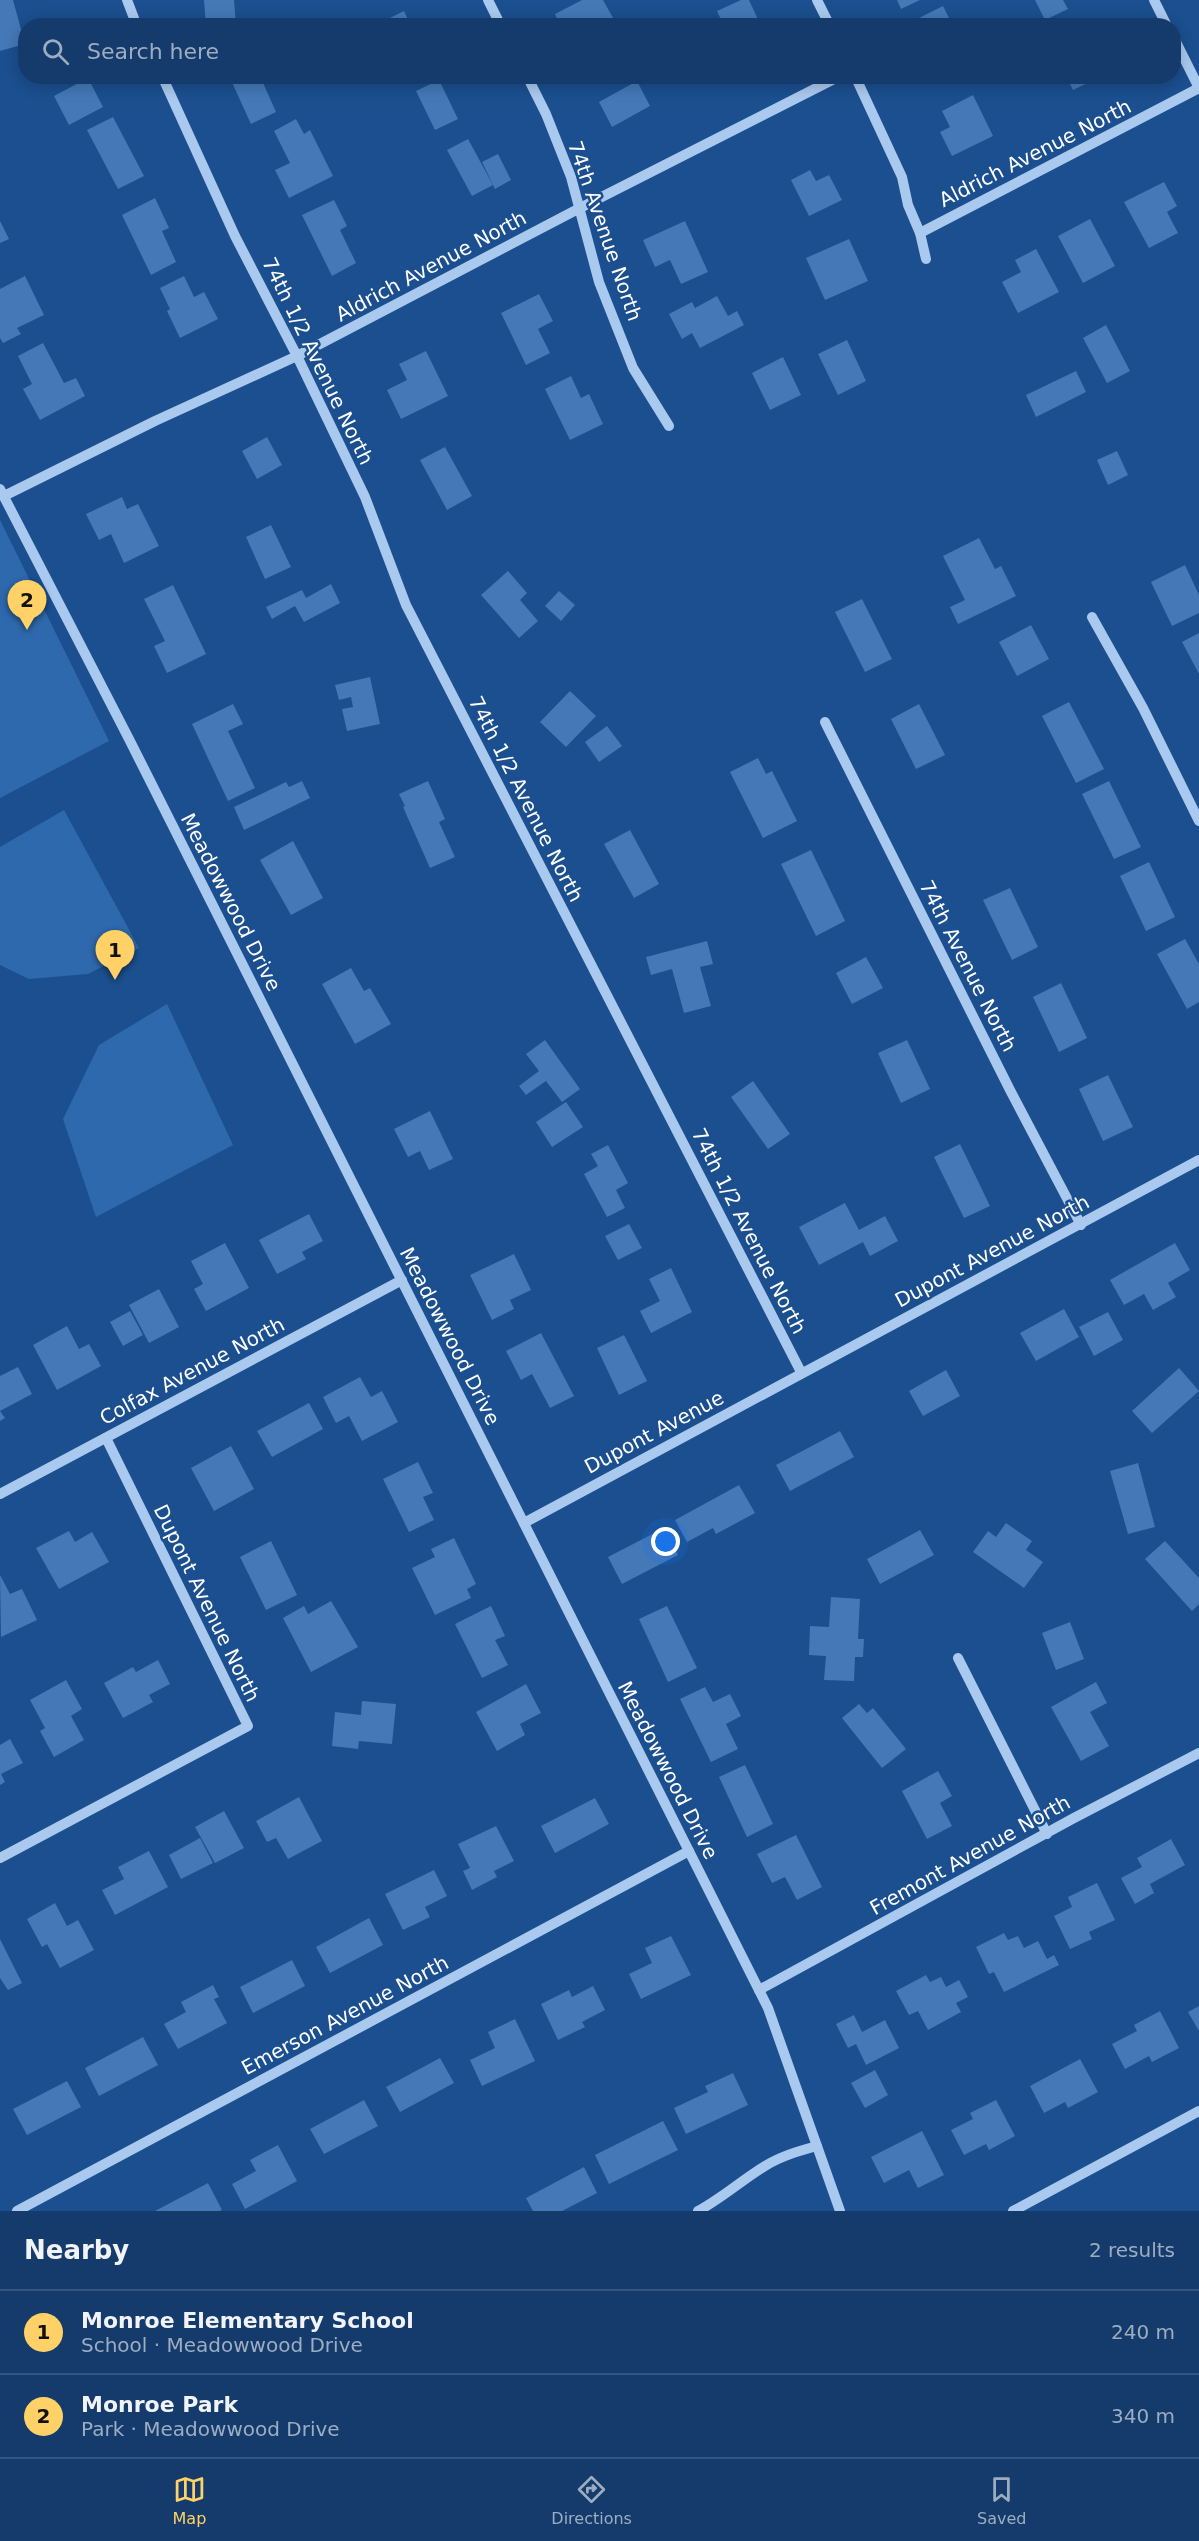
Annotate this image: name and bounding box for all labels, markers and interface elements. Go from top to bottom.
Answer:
search box [18,18,1181,84]
icon: search [39,35,72,68]
text: Search here [87,39,219,64]
street label: Aldrich Avenue North [935,94,1135,212]
street label: 74th Avenue North [563,138,647,324]
street label: Aldrich Avenue North [332,206,530,326]
street label: 74th 1/2 Avenue North [257,254,379,468]
pin: 2 [8,580,46,630]
street label: 74th 1/2 Avenue North [464,692,588,906]
street label: Meadowwood Drive [176,809,286,995]
street label: 74th Avenue North [914,876,1022,1056]
pin: 1 [96,930,134,980]
street label: 74th 1/2 Avenue North [687,1124,811,1338]
street label: Dupont Avenue North [891,1190,1093,1312]
street label: Meadowwood Drive [395,1243,505,1429]
street label: Colfax Avenue North [95,1312,289,1430]
street label: Dupont Avenue [580,1385,728,1479]
street label: Dupont Avenue North [149,1500,265,1706]
your location [651,1527,680,1556]
street label: Meadowwood Drive [613,1677,723,1863]
street label: Fremont Avenue North [866,1790,1074,1920]
street label: Emerson Avenue North [237,1950,453,2080]
text: Nearby [24,2235,129,2265]
text: 2 results [1089,2238,1175,2262]
text: Monroe Elementary School [81,2308,414,2333]
text: 1 [37,2320,50,2344]
text: 240 m [1111,2320,1175,2344]
text: School · Meadowwood Drive [81,2333,363,2357]
text: Monroe Park [81,2392,238,2417]
text: 2 [37,2404,50,2428]
text: 340 m [1111,2404,1175,2428]
text: Park · Meadowwood Drive [81,2417,340,2441]
tab: Map [173,2473,206,2528]
tab: Directions [551,2473,632,2528]
tab: Saved [977,2473,1026,2528]

